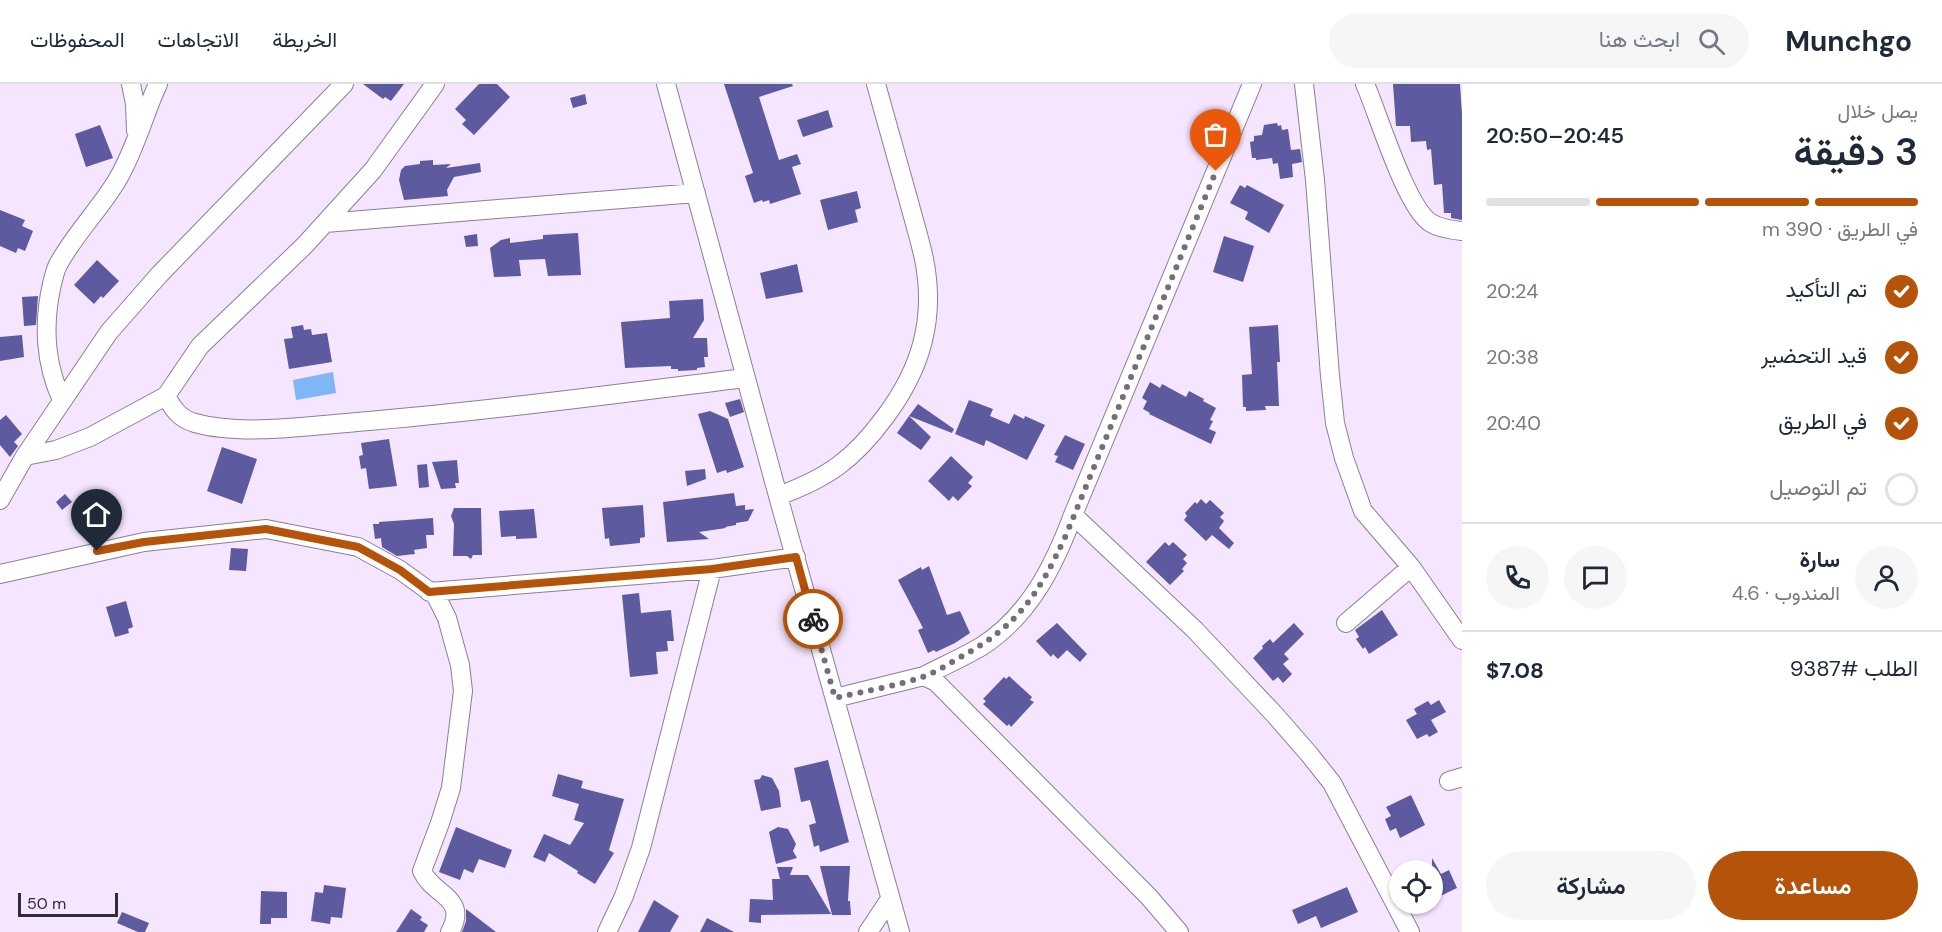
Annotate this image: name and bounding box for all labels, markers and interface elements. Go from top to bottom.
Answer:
search box [1329,14,1749,68]
text: Munchgo [1785,23,1912,60]
text: ابحث هنا [1599,25,1680,54]
icon: search [1695,25,1728,58]
text: المحفوظات [30,26,125,54]
text: الاتجاهات [158,26,239,54]
text: الخريطة [272,26,337,54]
text: يصل خلال [1838,98,1918,124]
pin [1190,109,1241,171]
icon: bag [1199,118,1232,151]
text: 20:45–20:50 [1486,121,1624,150]
text: 3 دقيقة [1794,126,1918,177]
text: في الطريق · 390 m [1762,216,1918,242]
text: تم التأكيد [1785,275,1867,304]
icon: check [1885,275,1918,308]
text: 20:24 [1486,278,1538,304]
text: قيد التحضير [1761,341,1867,370]
icon: check [1885,341,1918,374]
text: 20:38 [1486,344,1539,370]
text: في الطريق [1778,407,1867,436]
icon: check [1885,407,1918,440]
text: 20:40 [1486,410,1541,436]
text: تم التوصيل [1769,473,1867,502]
pin [71,489,122,551]
icon: home [80,498,113,531]
text: سارة [1799,545,1840,574]
button: phone [1486,546,1549,609]
button: chat [1564,546,1627,609]
button: person [1855,546,1918,609]
text: المندوب · 4.6 [1732,580,1840,606]
courier [783,589,843,649]
icon: bike [797,603,830,636]
text: الطلب #9387 [1790,654,1918,683]
text: $7.08 [1486,656,1544,685]
button: مشاركة [1486,851,1696,920]
button: مساعدة [1708,851,1918,920]
map controls [1389,860,1443,914]
button: locate [1389,860,1443,914]
scale bar [18,890,118,918]
text: 50 m [27,893,66,914]

